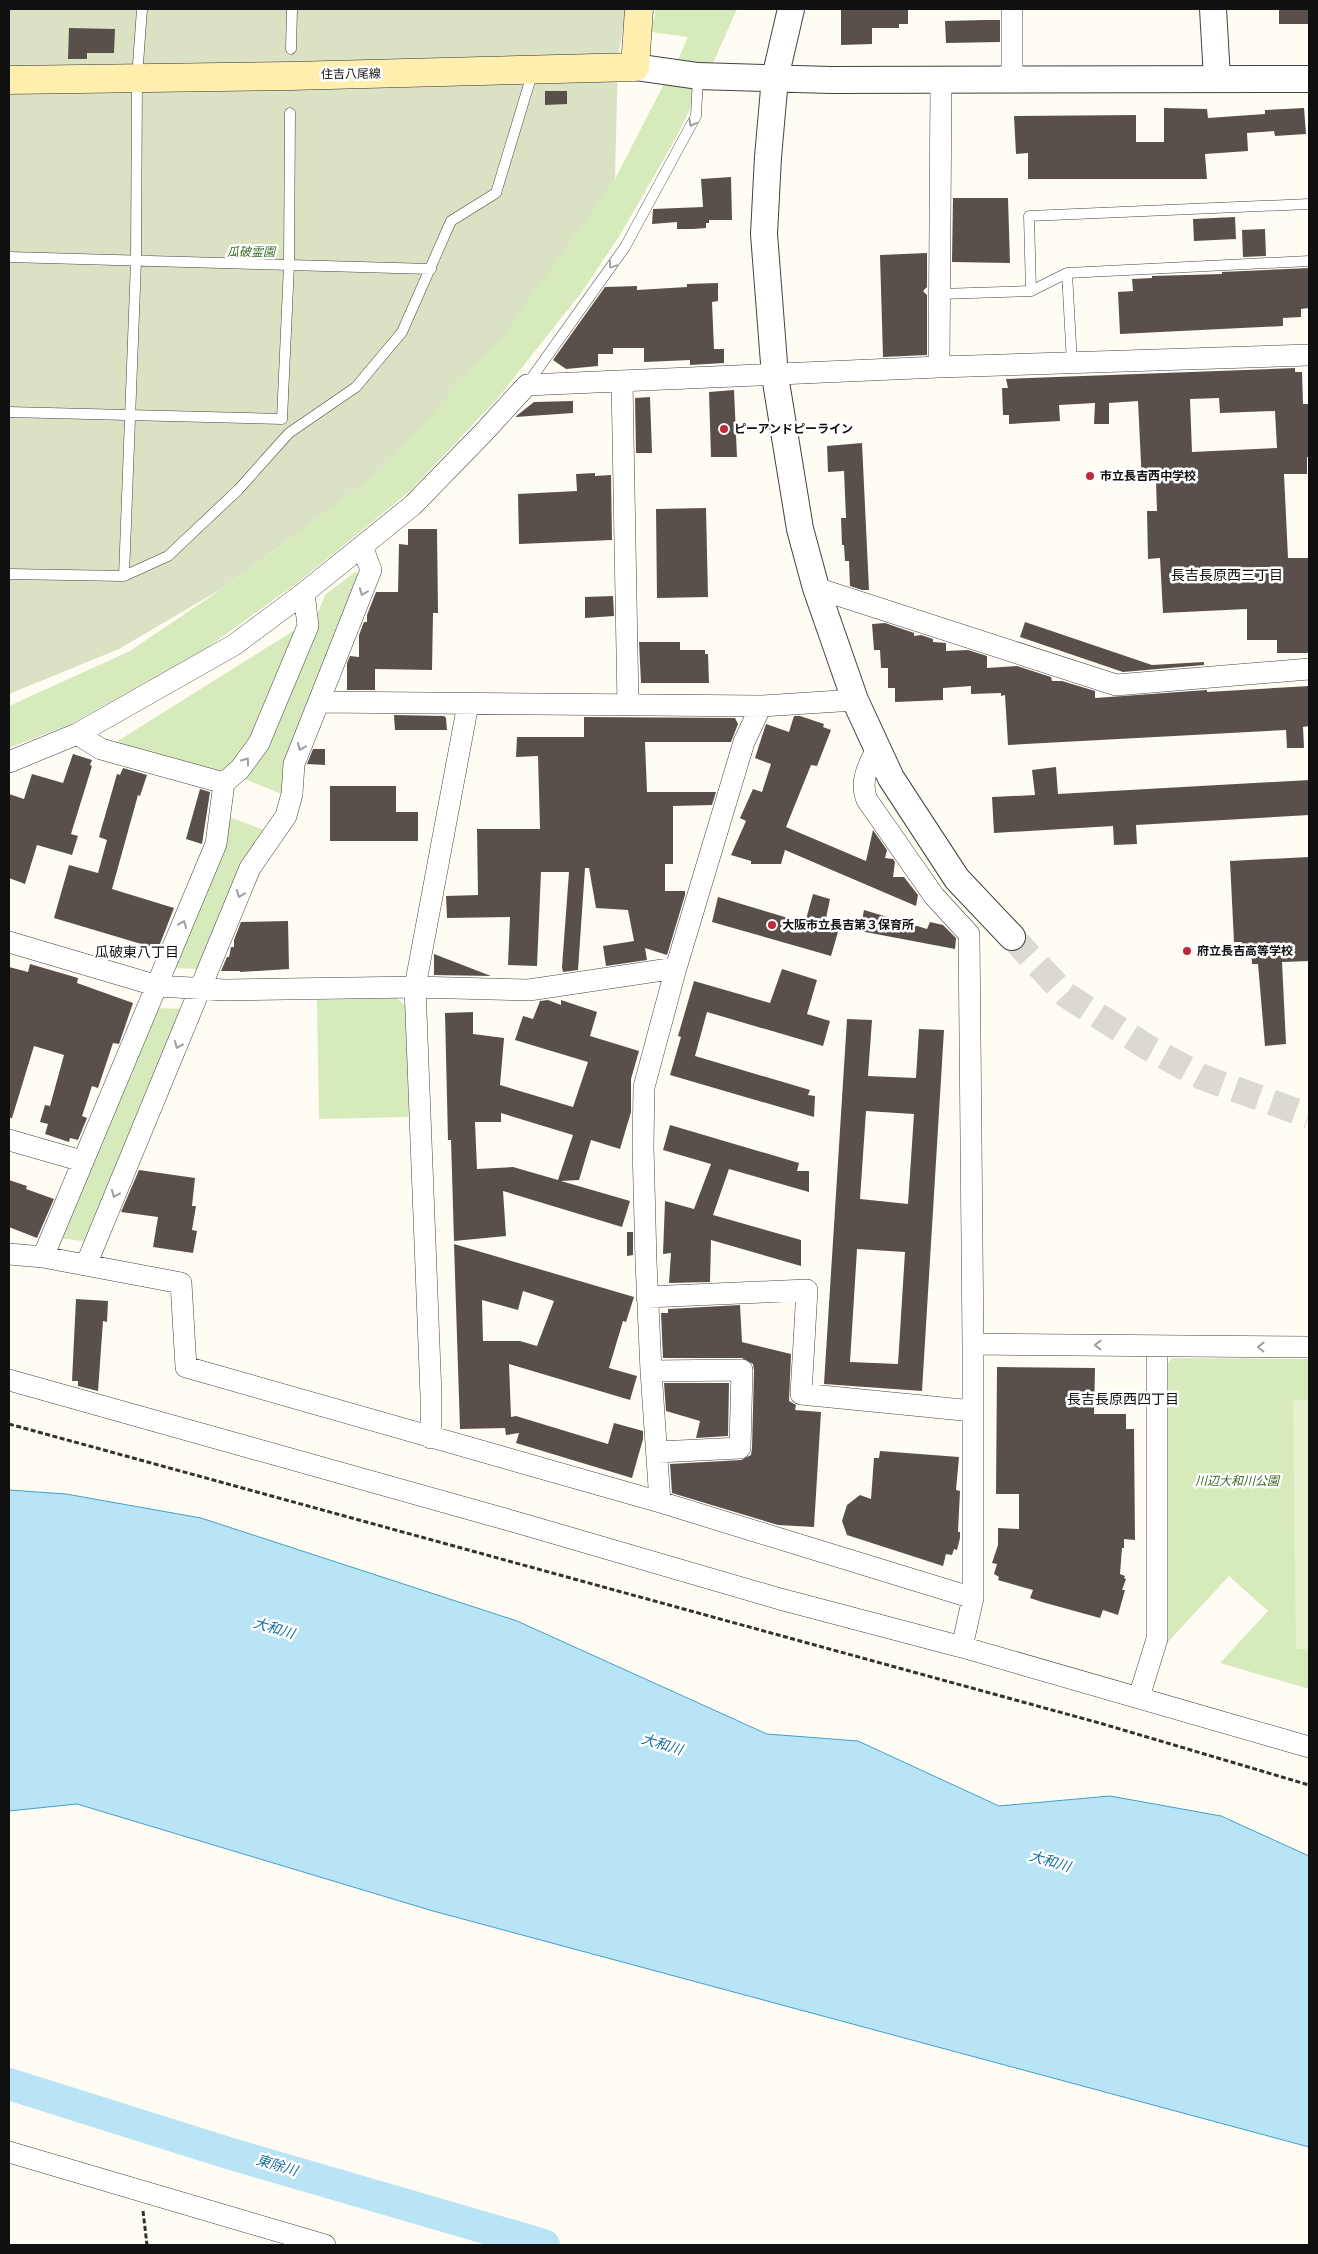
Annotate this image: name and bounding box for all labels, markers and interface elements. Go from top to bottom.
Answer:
street label: 住吉八尾線 [321,66,381,82]
one-way arrow [688,118,698,127]
park label: 瓜破霊園 [227,245,277,259]
one-way arrow [609,259,618,269]
place label: ピーアンドピーライン [734,422,853,436]
marker: ピーアンドピーライン [718,423,730,435]
place label: 市立長吉西中学校 [1100,469,1196,483]
marker: 市立長吉西中学校 [1084,470,1096,482]
district label: 長吉長原西三丁目 [1171,568,1283,583]
one-way arrow [359,587,369,595]
one-way arrow [297,742,307,751]
one-way arrow [240,757,249,767]
one-way arrow [236,889,246,898]
place label: 大阪市立長吉第３保育所 [782,918,914,932]
marker: 大阪市立長吉第３保育所 [766,919,778,931]
one-way arrow [178,921,188,929]
place label: 府立長吉高等学校 [1197,944,1293,958]
district label: 瓜破東八丁目 [95,945,179,960]
marker: 府立長吉高等学校 [1181,945,1193,957]
one-way arrow [174,1040,185,1049]
one-way arrow [111,1189,122,1198]
one-way arrow [1094,1340,1102,1350]
one-way arrow [1256,1342,1264,1352]
district label: 長吉長原西四丁目 [1067,1392,1179,1407]
park label: 川辺大和川公園 [1195,1474,1281,1488]
water label: 大和川 [252,1615,298,1642]
water label: 大和川 [640,1731,686,1758]
water label: 大和川 [1028,1848,1074,1875]
water label: 東除川 [255,2152,301,2179]

